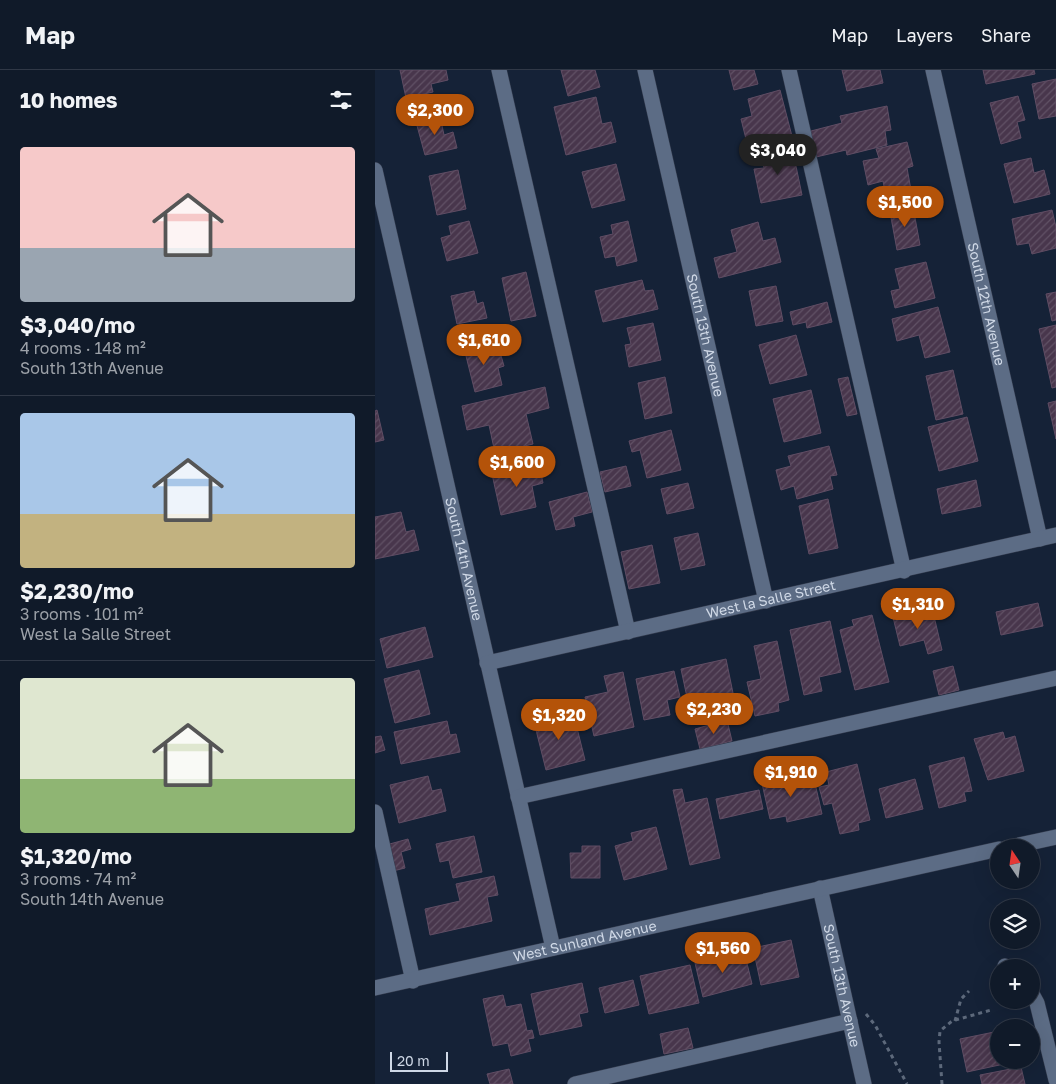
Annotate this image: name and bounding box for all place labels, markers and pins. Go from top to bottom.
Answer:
pin: $2,300 [394,93,476,136]
pin: $3,040 [737,134,819,176]
pin: $1,500 [864,186,946,228]
pin: $1,610 [443,324,525,366]
pin: $1,600 [476,446,558,488]
pin: $1,310 [877,588,959,630]
pin: $2,230 [673,692,755,735]
pin: $1,320 [518,698,600,741]
pin: $1,910 [750,756,832,798]
pin: $1,560 [682,932,764,974]

